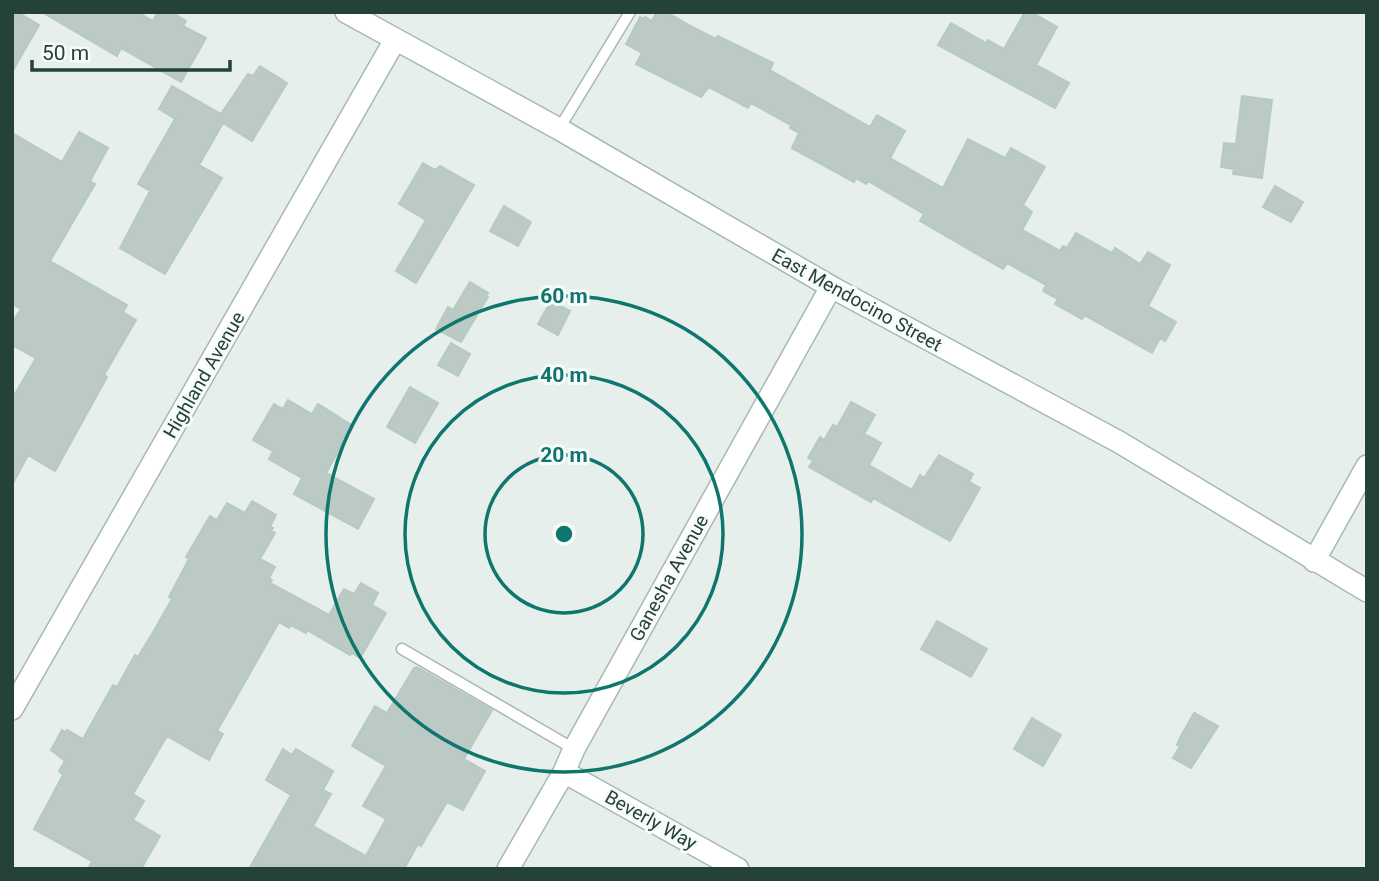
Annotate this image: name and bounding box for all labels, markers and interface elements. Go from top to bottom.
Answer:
scale bar [32,28,229,72]
text: 50 m [42,41,89,65]
street label: East Mendocino Street [768,244,946,356]
text: 60 m [540,284,588,308]
street label: Highland Avenue [158,308,250,442]
text: 40 m [540,363,588,387]
text: 20 m [540,443,588,467]
street label: Ganesha Avenue [625,511,713,645]
centre of rings [552,522,576,546]
street label: Beverly Way [601,785,701,855]

